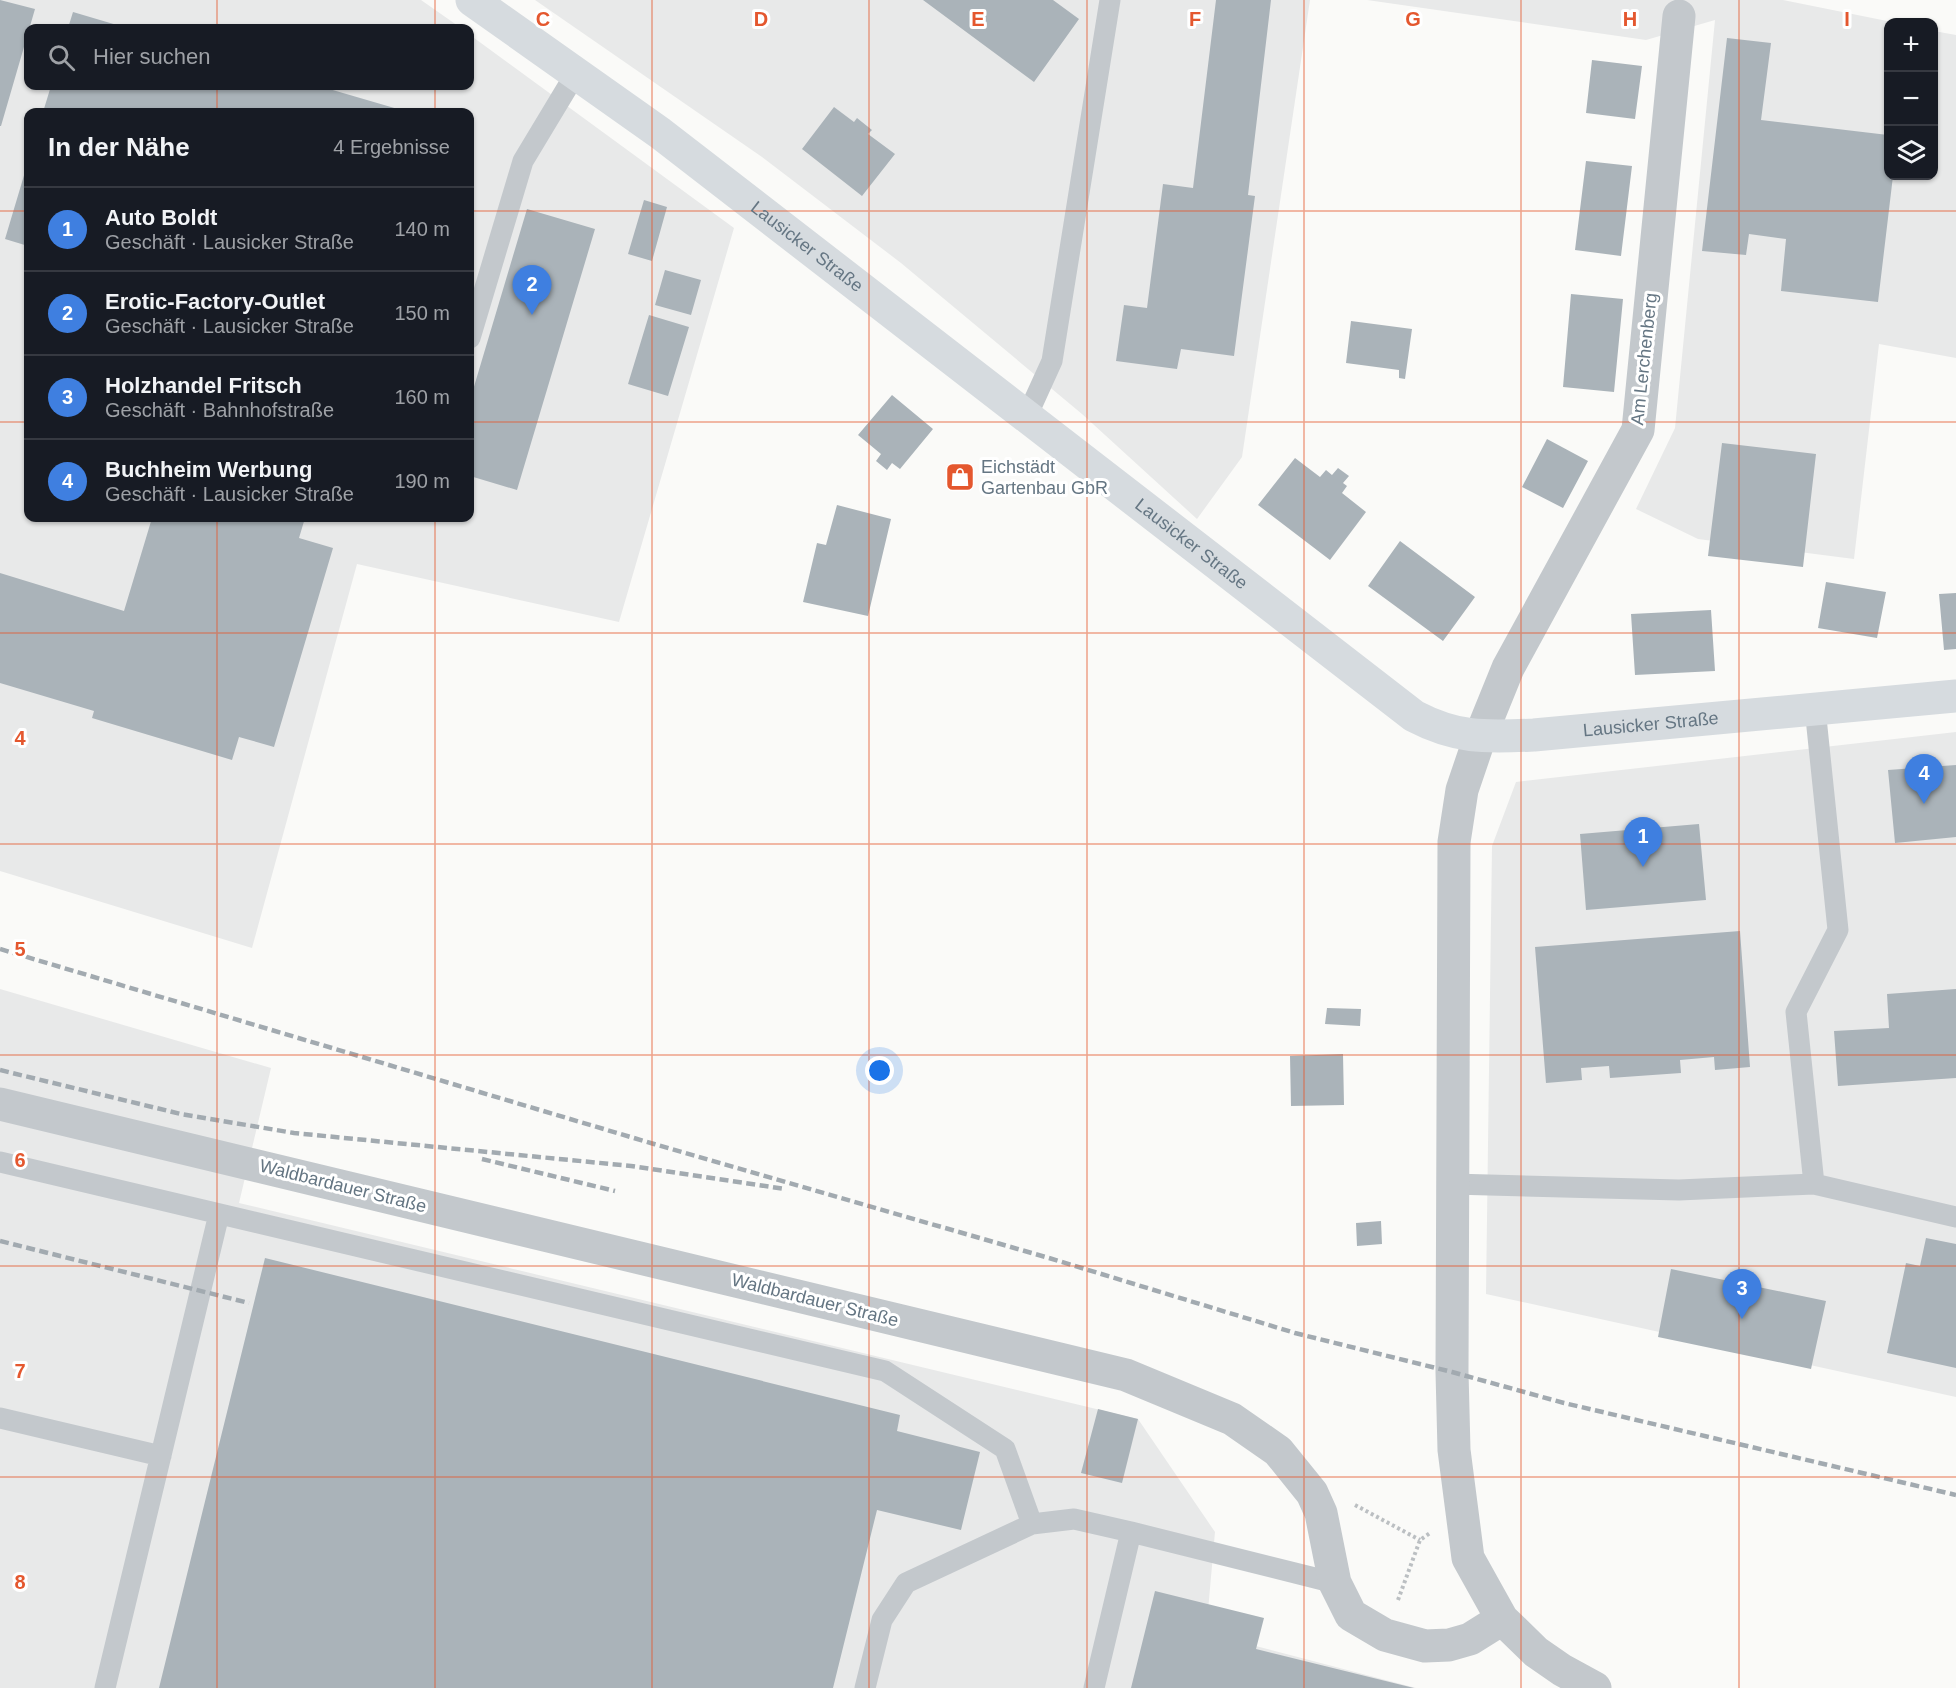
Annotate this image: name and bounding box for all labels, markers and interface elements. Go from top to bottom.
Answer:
text: C [536,8,550,30]
text: D [754,8,768,30]
text: E [971,8,985,30]
text: F [1189,8,1201,30]
text: G [1405,8,1421,30]
text: H [1623,8,1637,30]
text: I [1844,8,1850,30]
map controls [1884,18,1938,180]
button: + [1884,18,1938,72]
search box [24,24,474,90]
icon: search [45,41,78,74]
text: Hier suchen [93,44,210,69]
button: − [1884,72,1938,126]
button: layers [1884,126,1938,180]
text: In der Nähe [48,132,190,162]
text: 4 Ergebnisse [333,136,450,158]
street label: Lausicker Straße [747,197,867,296]
text: Auto Boldt [105,205,217,230]
text: 1 [62,218,73,240]
text: 140 m [394,218,450,240]
text: Geschäft · Lausicker Straße [105,231,354,253]
pin: 2 [512,266,552,315]
text: Erotic-Factory-Outlet [105,289,325,314]
street label: Am Lerchenberg [1627,292,1661,426]
text: 2 [62,302,73,324]
text: 150 m [394,302,450,324]
text: Geschäft · Lausicker Straße [105,315,354,337]
text: Holzhandel Fritsch [105,373,302,398]
text: 3 [62,386,73,408]
text: 160 m [394,386,450,408]
text: Geschäft · Bahnhofstraße [105,399,334,421]
text: Buchheim Werbung [105,457,312,482]
place label: Eichstädt Gartenbau GbR [981,457,1108,498]
shop icon: Eichstädt Gartenbau GbR [944,461,976,493]
text: 4 [62,470,73,492]
text: 190 m [394,470,450,492]
text: Geschäft · Lausicker Straße [105,483,354,505]
street label: Lausicker Straße [1131,494,1251,593]
street label: Lausicker Straße [1582,708,1719,740]
text: 4 [14,727,26,749]
pin: 4 [1904,754,1944,804]
pin: 1 [1624,818,1662,867]
text: 5 [14,938,26,960]
your location [865,1056,894,1085]
text: 6 [14,1149,26,1171]
street label: Waldbardauer Straße [257,1156,429,1216]
street label: Waldbardauer Straße [729,1270,901,1330]
pin: 3 [1722,1270,1762,1319]
text: 7 [14,1360,26,1382]
text: 8 [14,1571,26,1593]

